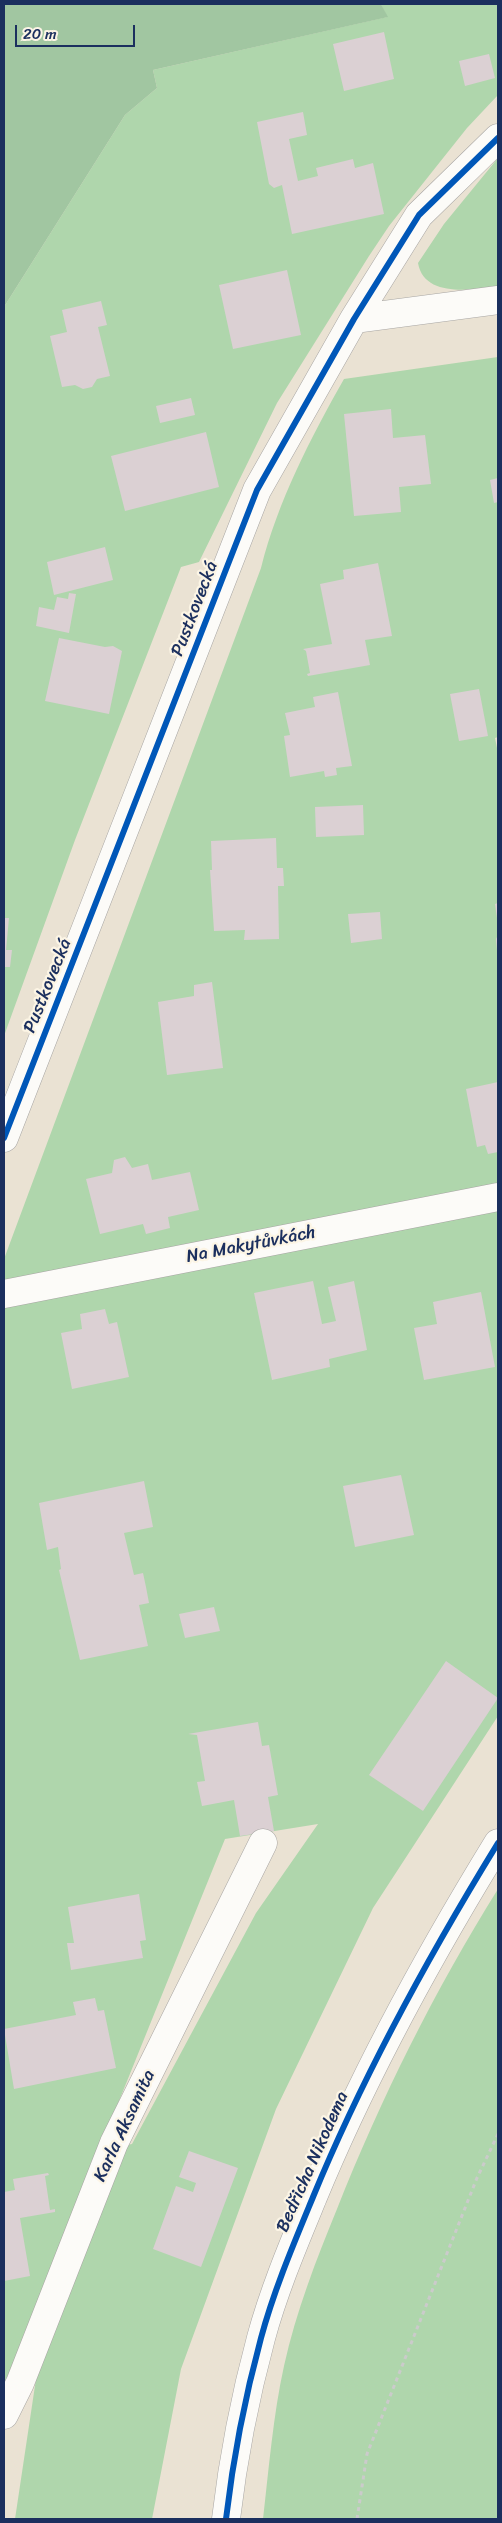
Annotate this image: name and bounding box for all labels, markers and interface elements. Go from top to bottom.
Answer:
scale bar [18,15,138,47]
text: 20 m [23,21,57,47]
street label: Pustkovecká [167,558,223,660]
street label: Pustkovecká [19,936,77,1036]
street label: Na Makytůvkách [185,1222,317,1268]
street label: Karla Aksamita [90,2067,160,2185]
street label: Bedřicha Nikodema [272,2088,354,2236]

